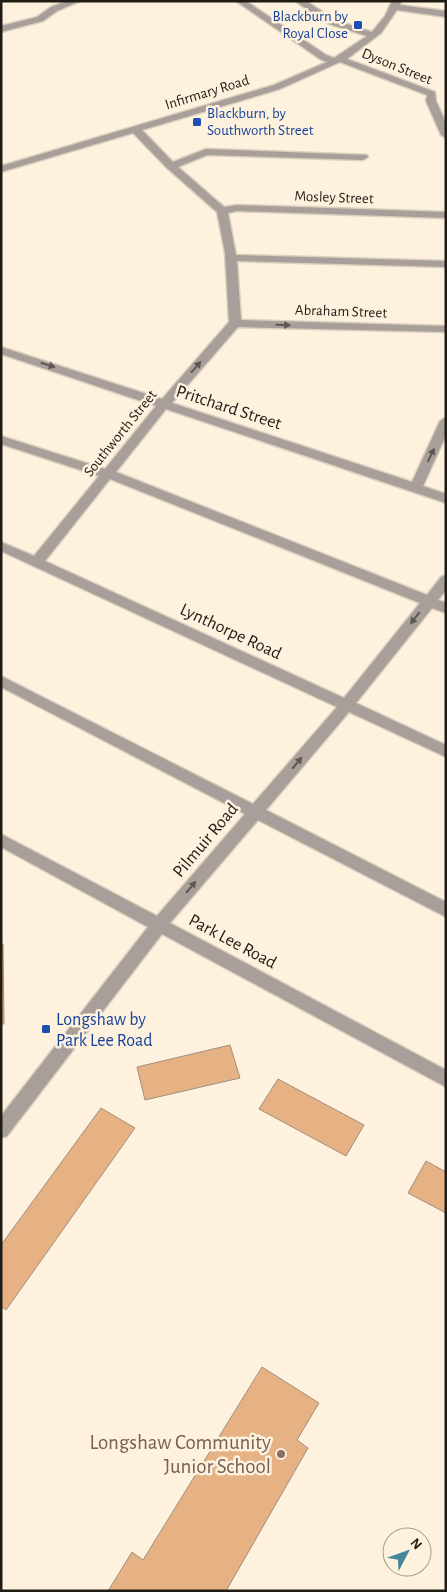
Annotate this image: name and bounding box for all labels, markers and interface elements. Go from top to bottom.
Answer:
place label: Blackburn by Royal Close [273,9,349,41]
marker: Blackburn by Royal Close [352,19,364,31]
street label: Dyson Street [360,46,434,87]
street label: Infirmary Road [163,72,251,112]
place label: Blackburn, by Southworth Street [207,106,314,138]
marker: Blackburn, by Southworth Street [191,116,203,128]
street label: Mosley Street [294,189,374,206]
street label: Abraham Street [295,302,388,321]
one-way arrow [276,321,292,329]
one-way arrow [191,361,202,374]
one-way arrow [40,362,55,369]
street label: Pritchard Street [174,382,284,434]
street label: Southworth Street [81,387,160,479]
one-way arrow [427,448,435,462]
street label: Lynthorpe Road [177,601,284,663]
one-way arrow [410,611,421,624]
one-way arrow [291,757,302,770]
street label: Pilmuir Road [170,800,242,881]
one-way arrow [186,881,197,894]
street label: Park Lee Road [186,911,279,973]
place label: Longshaw by Park Lee Road [56,1011,153,1050]
marker: Longshaw by Park Lee Road [40,1023,52,1035]
place label: Longshaw Community Junior School [90,1432,271,1477]
marker: Longshaw Community Junior School [275,1448,287,1460]
north arrow [382,1527,432,1577]
text: N [408,1536,425,1552]

